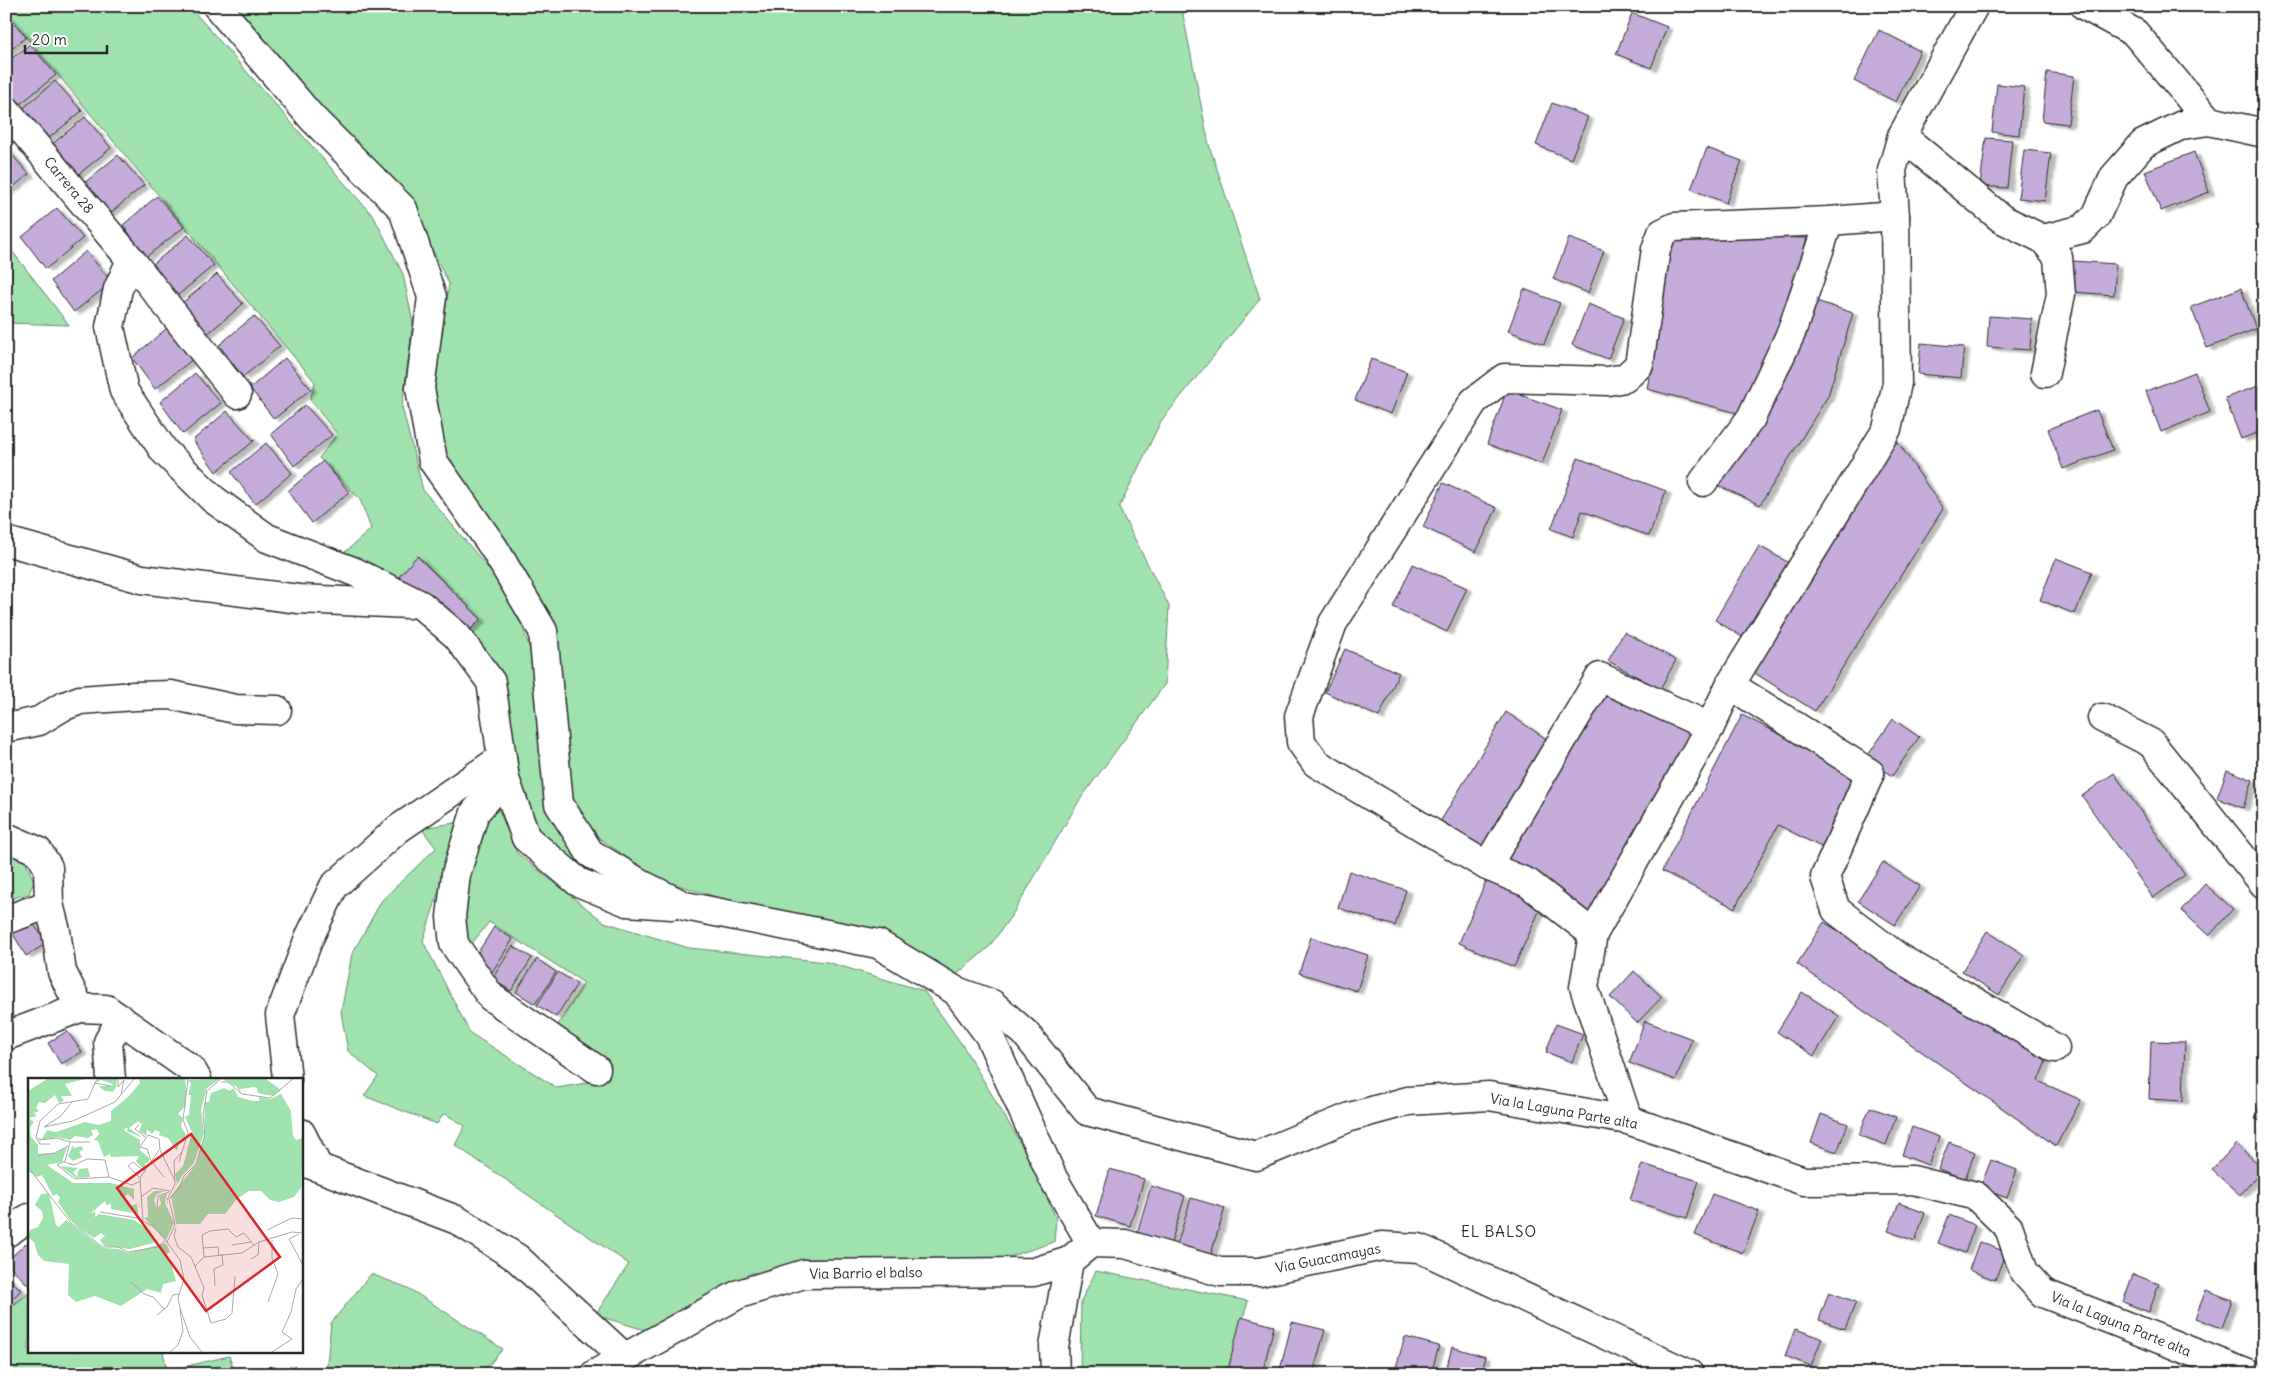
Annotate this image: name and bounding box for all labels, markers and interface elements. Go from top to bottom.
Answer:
scale bar [25,22,108,54]
text: 20 m [32,30,67,49]
street label: Carrera 28 [40,153,98,217]
inset map [28,1078,302,1352]
street label: Via la Laguna Parte alta [1489,1089,1639,1133]
district label: EL BALSO [1461,1222,1537,1241]
street label: Via Guacamayas [1274,1239,1382,1277]
street label: Via Barrio el balso [809,1263,923,1283]
street label: Via la Laguna Parte alta [2048,1288,2194,1360]

